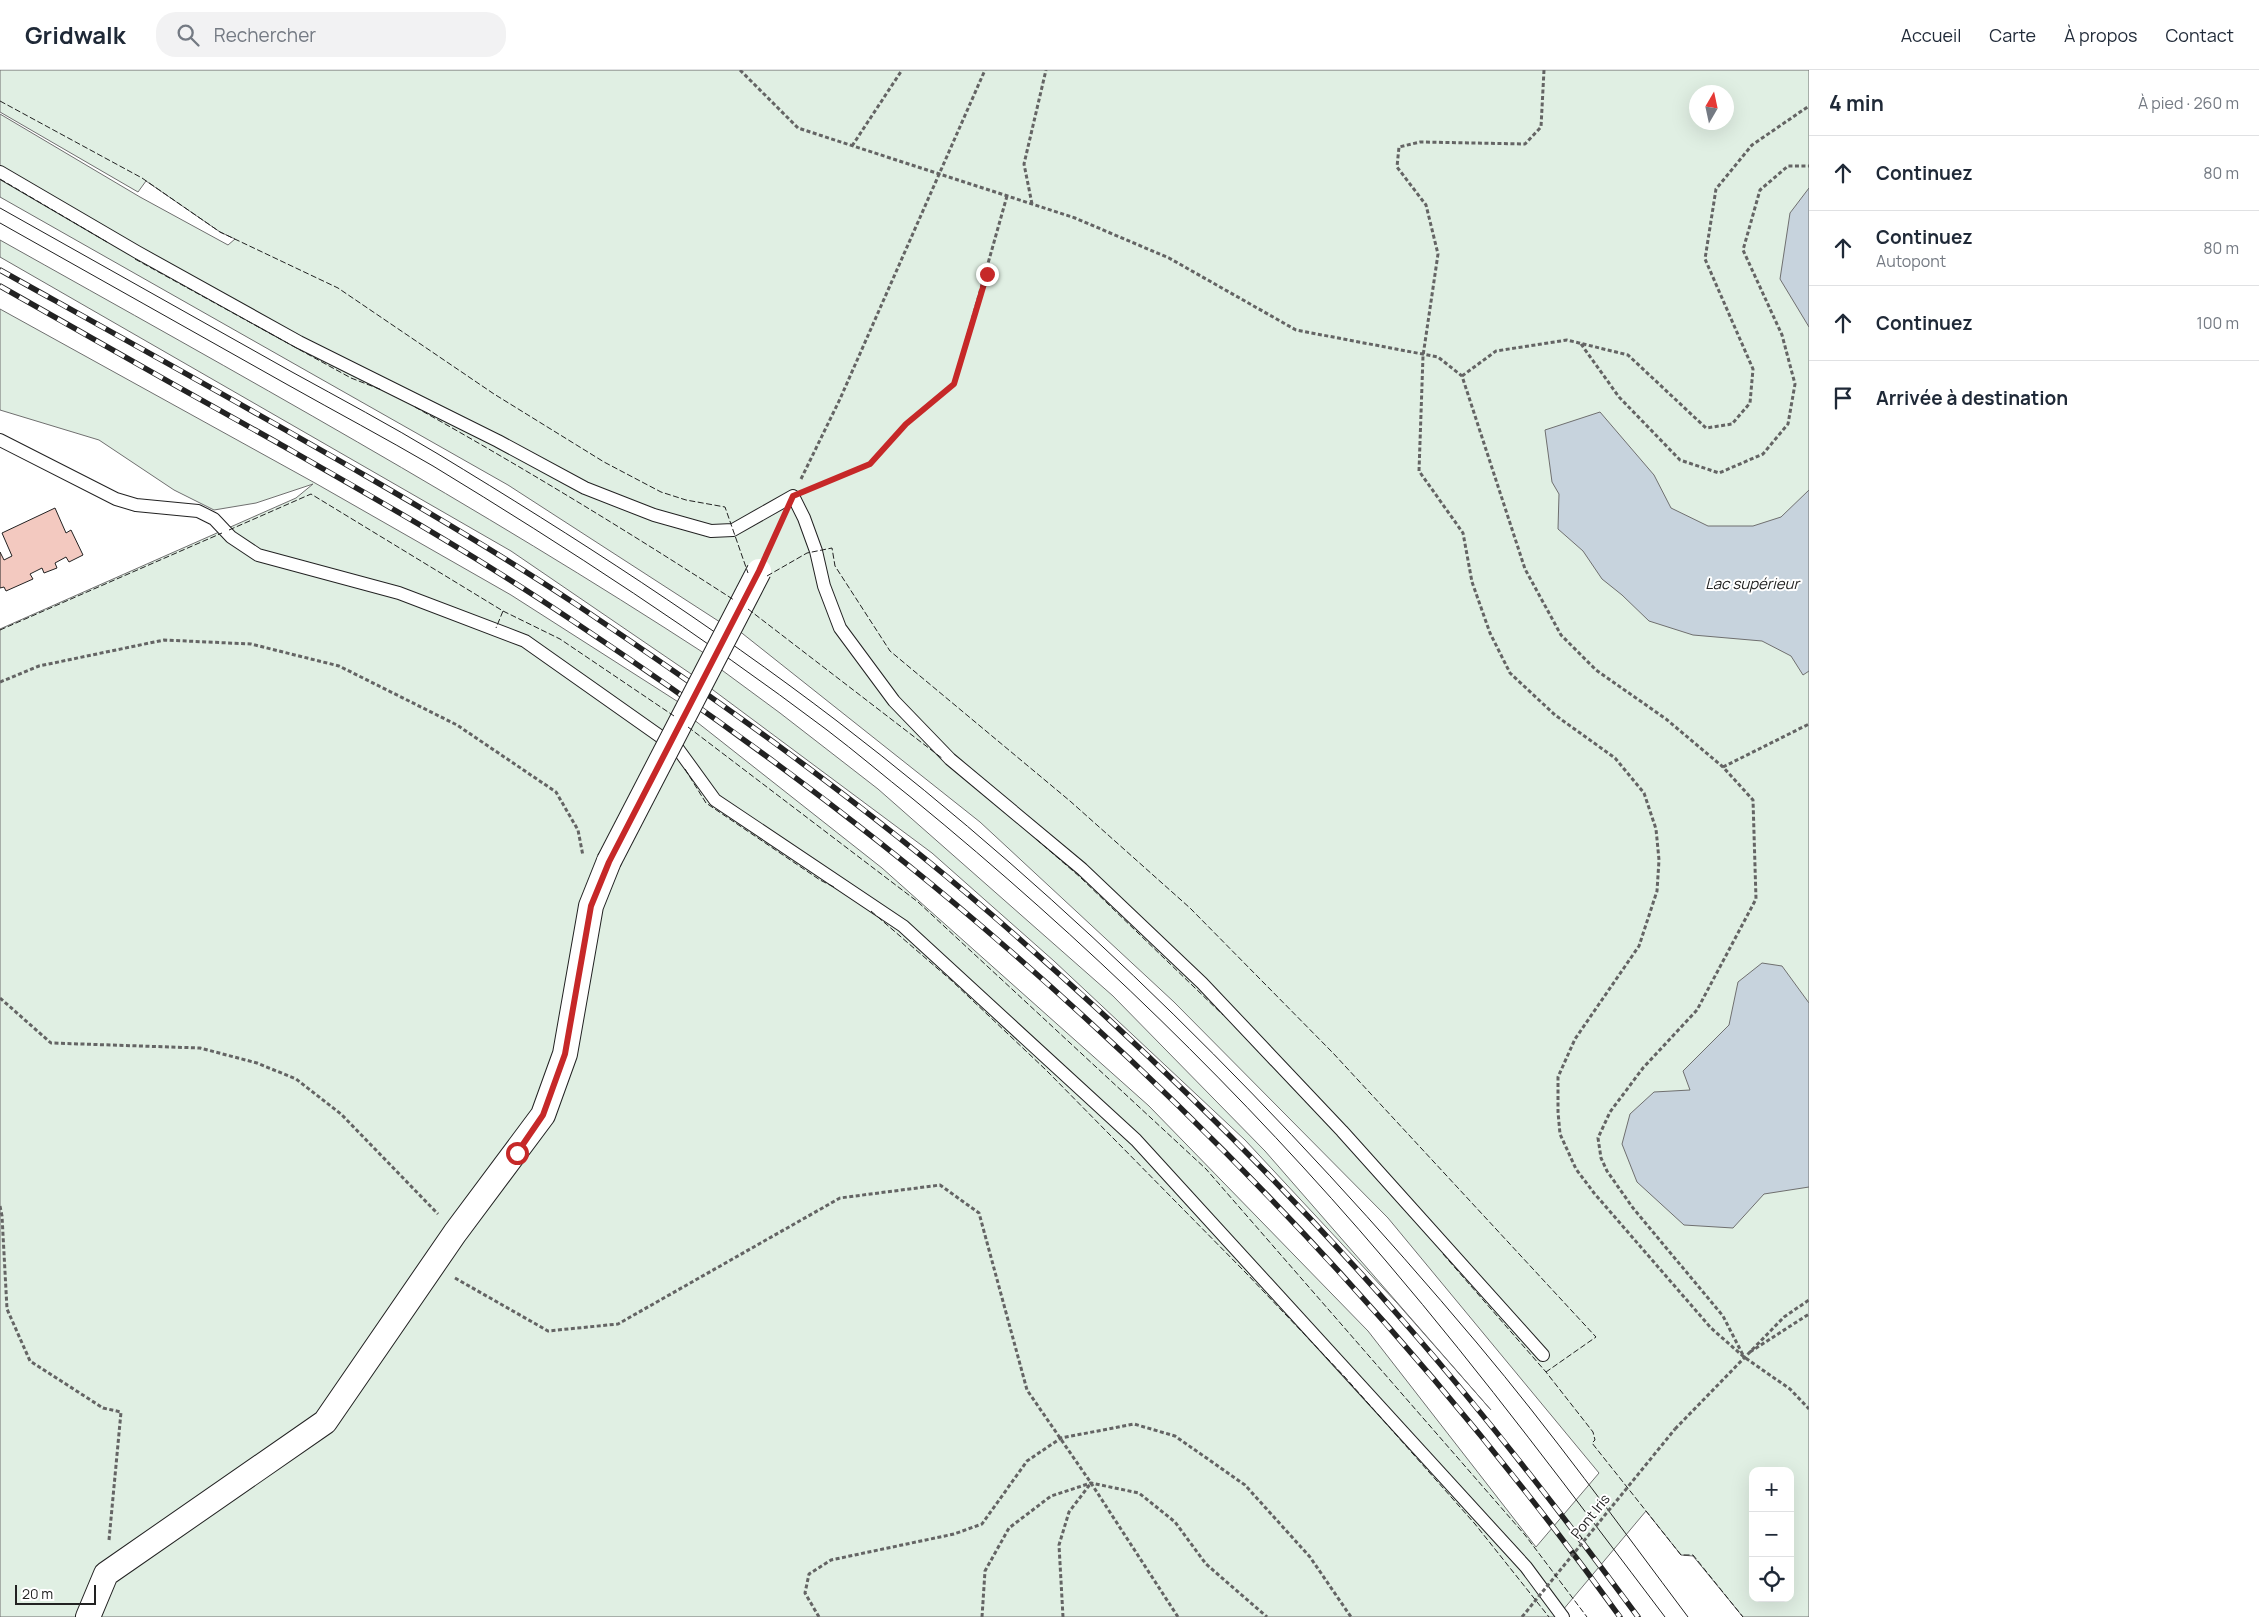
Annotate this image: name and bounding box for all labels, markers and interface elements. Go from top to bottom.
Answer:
search box [156,12,506,57]
text: Gridwalk [25,18,126,51]
icon: search [174,21,202,49]
text: Rechercher [214,22,316,48]
text: Accueil [1901,23,1961,47]
text: Carte [1989,23,2036,47]
text: À propos [2064,23,2137,47]
text: Contact [2165,23,2234,47]
north arrow [1689,85,1734,130]
text: 4 min [1829,89,1884,117]
text: À pied · 260 m [2138,92,2239,114]
icon: ahead [1829,159,1857,187]
text: Continuez [1876,160,1973,186]
text: 80 m [2203,162,2239,184]
text: Continuez [1876,224,1973,250]
icon: ahead [1829,234,1857,262]
text: 80 m [2203,237,2239,259]
text: Autopont [1876,250,1946,272]
route end [976,263,999,286]
icon: ahead [1829,309,1857,337]
text: Continuez [1876,310,1973,336]
text: 100 m [2196,312,2239,334]
icon: arrive [1829,384,1857,412]
text: Arrivée à destination [1876,385,2068,411]
water label: Lac supérieur [1705,573,1801,594]
route start [506,1142,529,1165]
map controls [1749,1467,1794,1602]
button: + [1749,1467,1794,1512]
street label: Pont Iris [1566,1490,1614,1542]
button: − [1749,1512,1794,1557]
button: locate [1749,1557,1794,1602]
scale bar [15,1582,96,1605]
text: 20 m [22,1584,53,1603]

